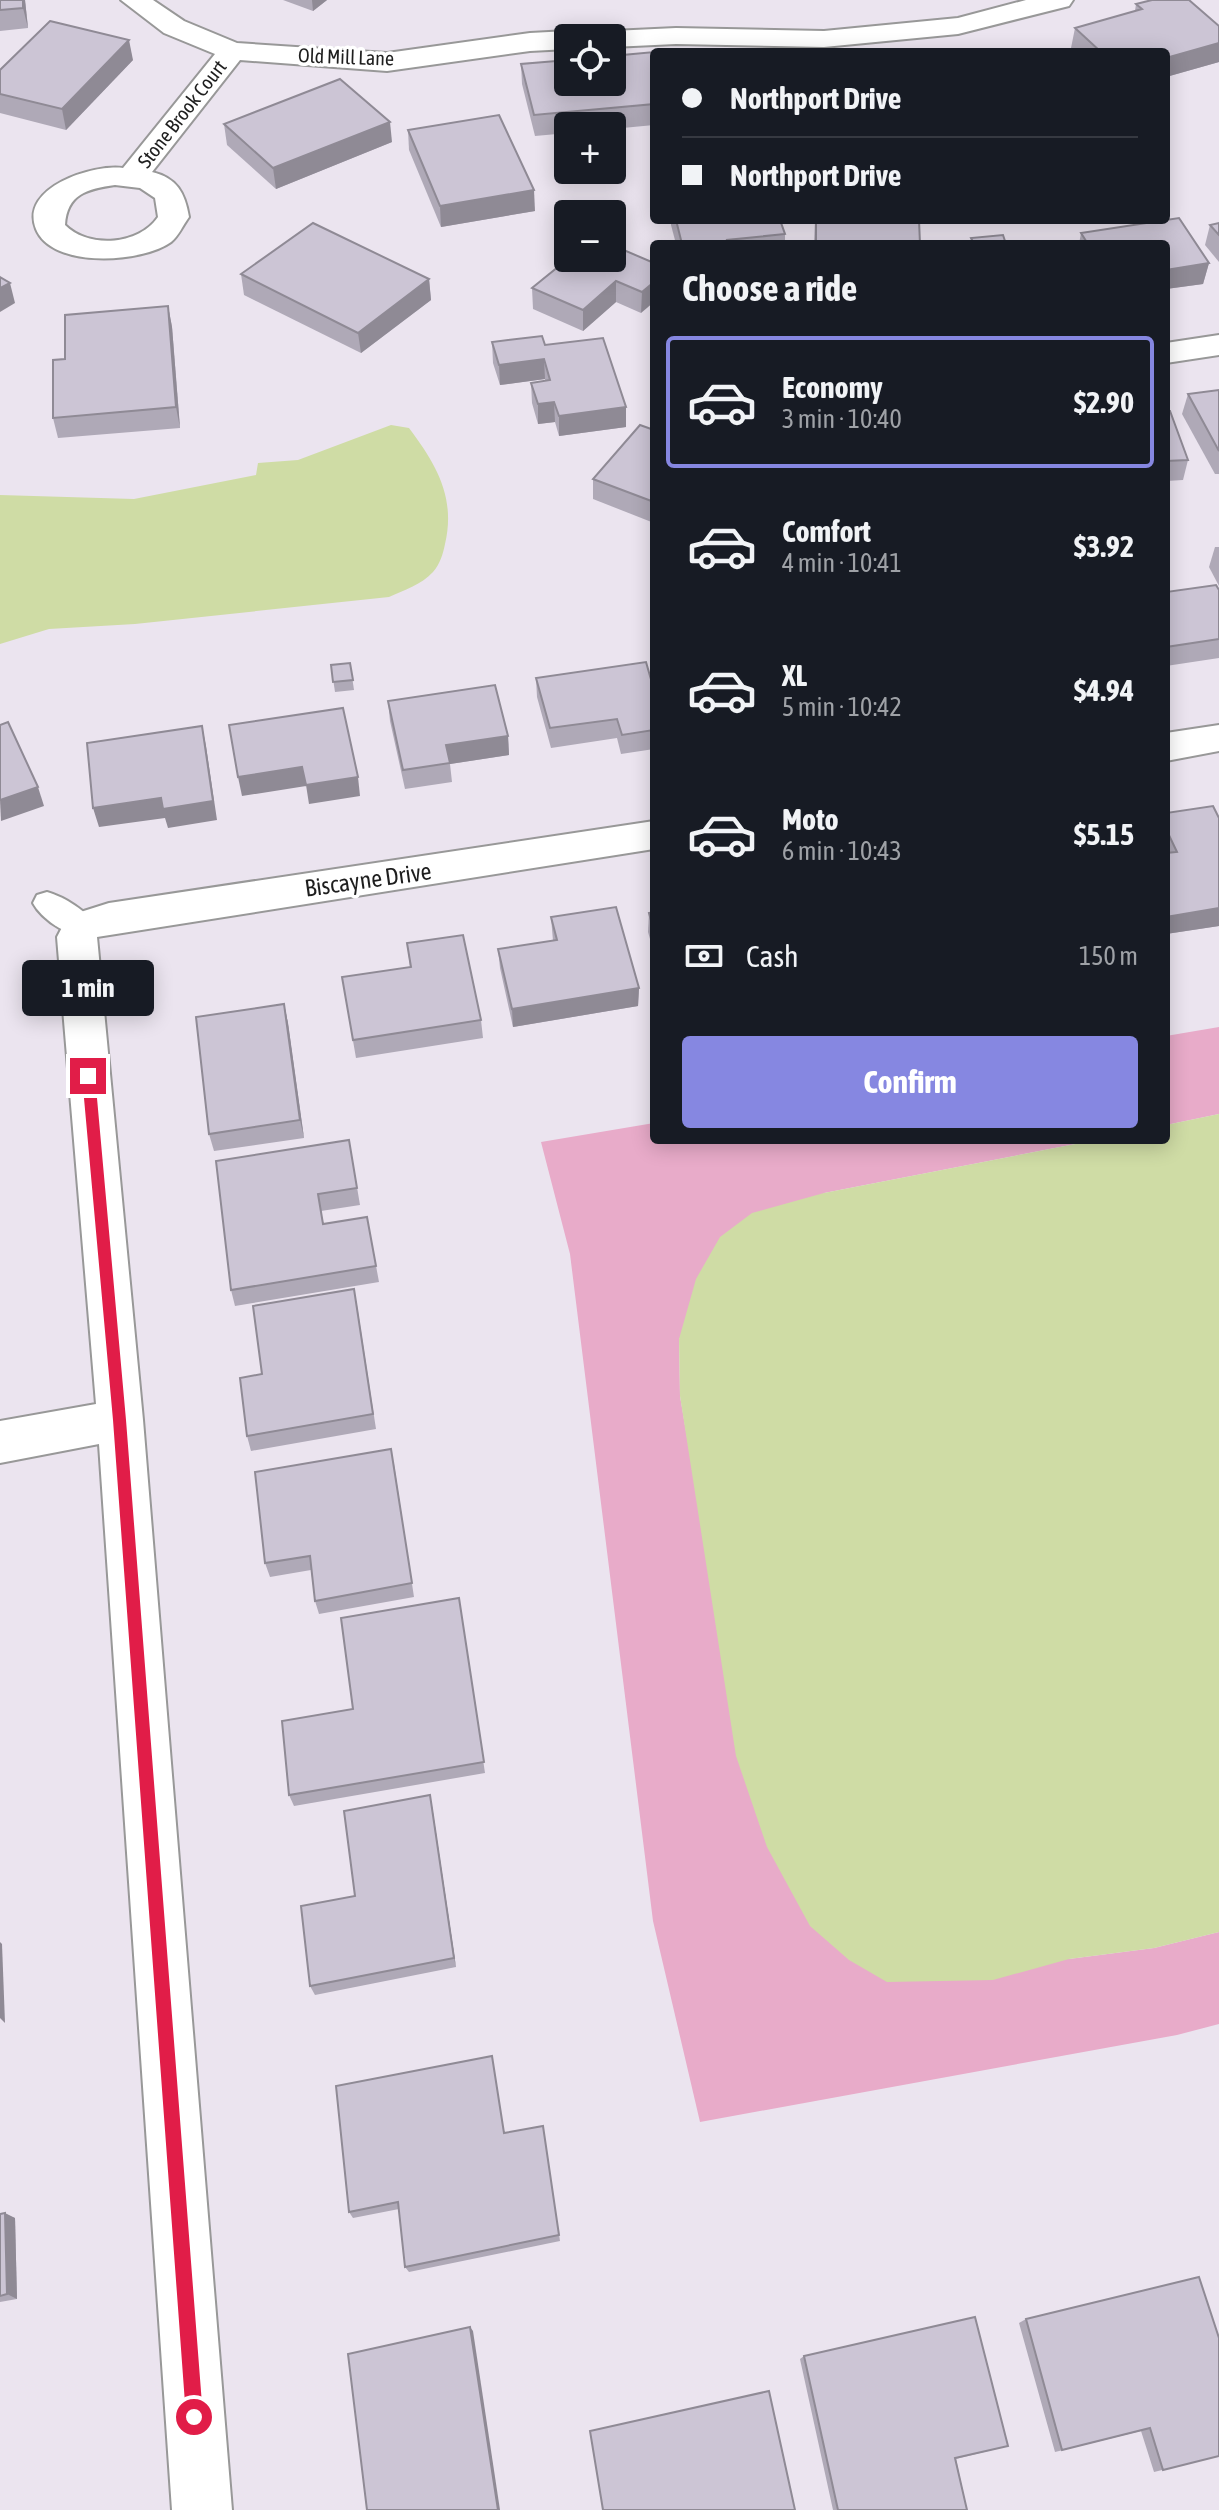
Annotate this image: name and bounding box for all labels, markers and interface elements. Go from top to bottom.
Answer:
map controls [554,24,626,272]
button: locate [554,24,626,96]
street label: Old Mill Lane [298,43,394,70]
street label: Stone Brook Court [132,55,231,172]
text: Northport Drive [730,81,901,115]
button: + [554,112,626,184]
text: Northport Drive [730,158,901,192]
button: − [554,200,626,272]
text: Choose a ride [682,267,857,309]
icon: car [686,366,758,438]
text: Economy [782,370,883,404]
text: $2.90 [1074,385,1134,419]
text: 3 min · 10:40 [782,404,902,434]
icon: car [686,510,758,582]
text: Comfort [782,514,871,548]
text: $3.92 [1074,529,1134,563]
text: 4 min · 10:41 [782,548,902,578]
icon: car [686,654,758,726]
text: XL [782,658,807,692]
text: $4.94 [1074,673,1134,707]
text: 5 min · 10:42 [782,692,902,722]
icon: car [686,798,758,870]
text: Moto [782,802,839,836]
text: $5.15 [1074,817,1134,851]
text: 6 min · 10:43 [782,836,902,866]
street label: Biscayne Drive [303,857,433,902]
icon: cash [682,934,726,978]
text: Cash [746,939,799,973]
text: 150 m [1079,941,1138,971]
callout: 1 min [22,960,154,1016]
text: 1 min [61,973,115,1003]
button: Confirm [682,1036,1138,1128]
route end [70,1058,106,1094]
route start [176,2399,212,2435]

